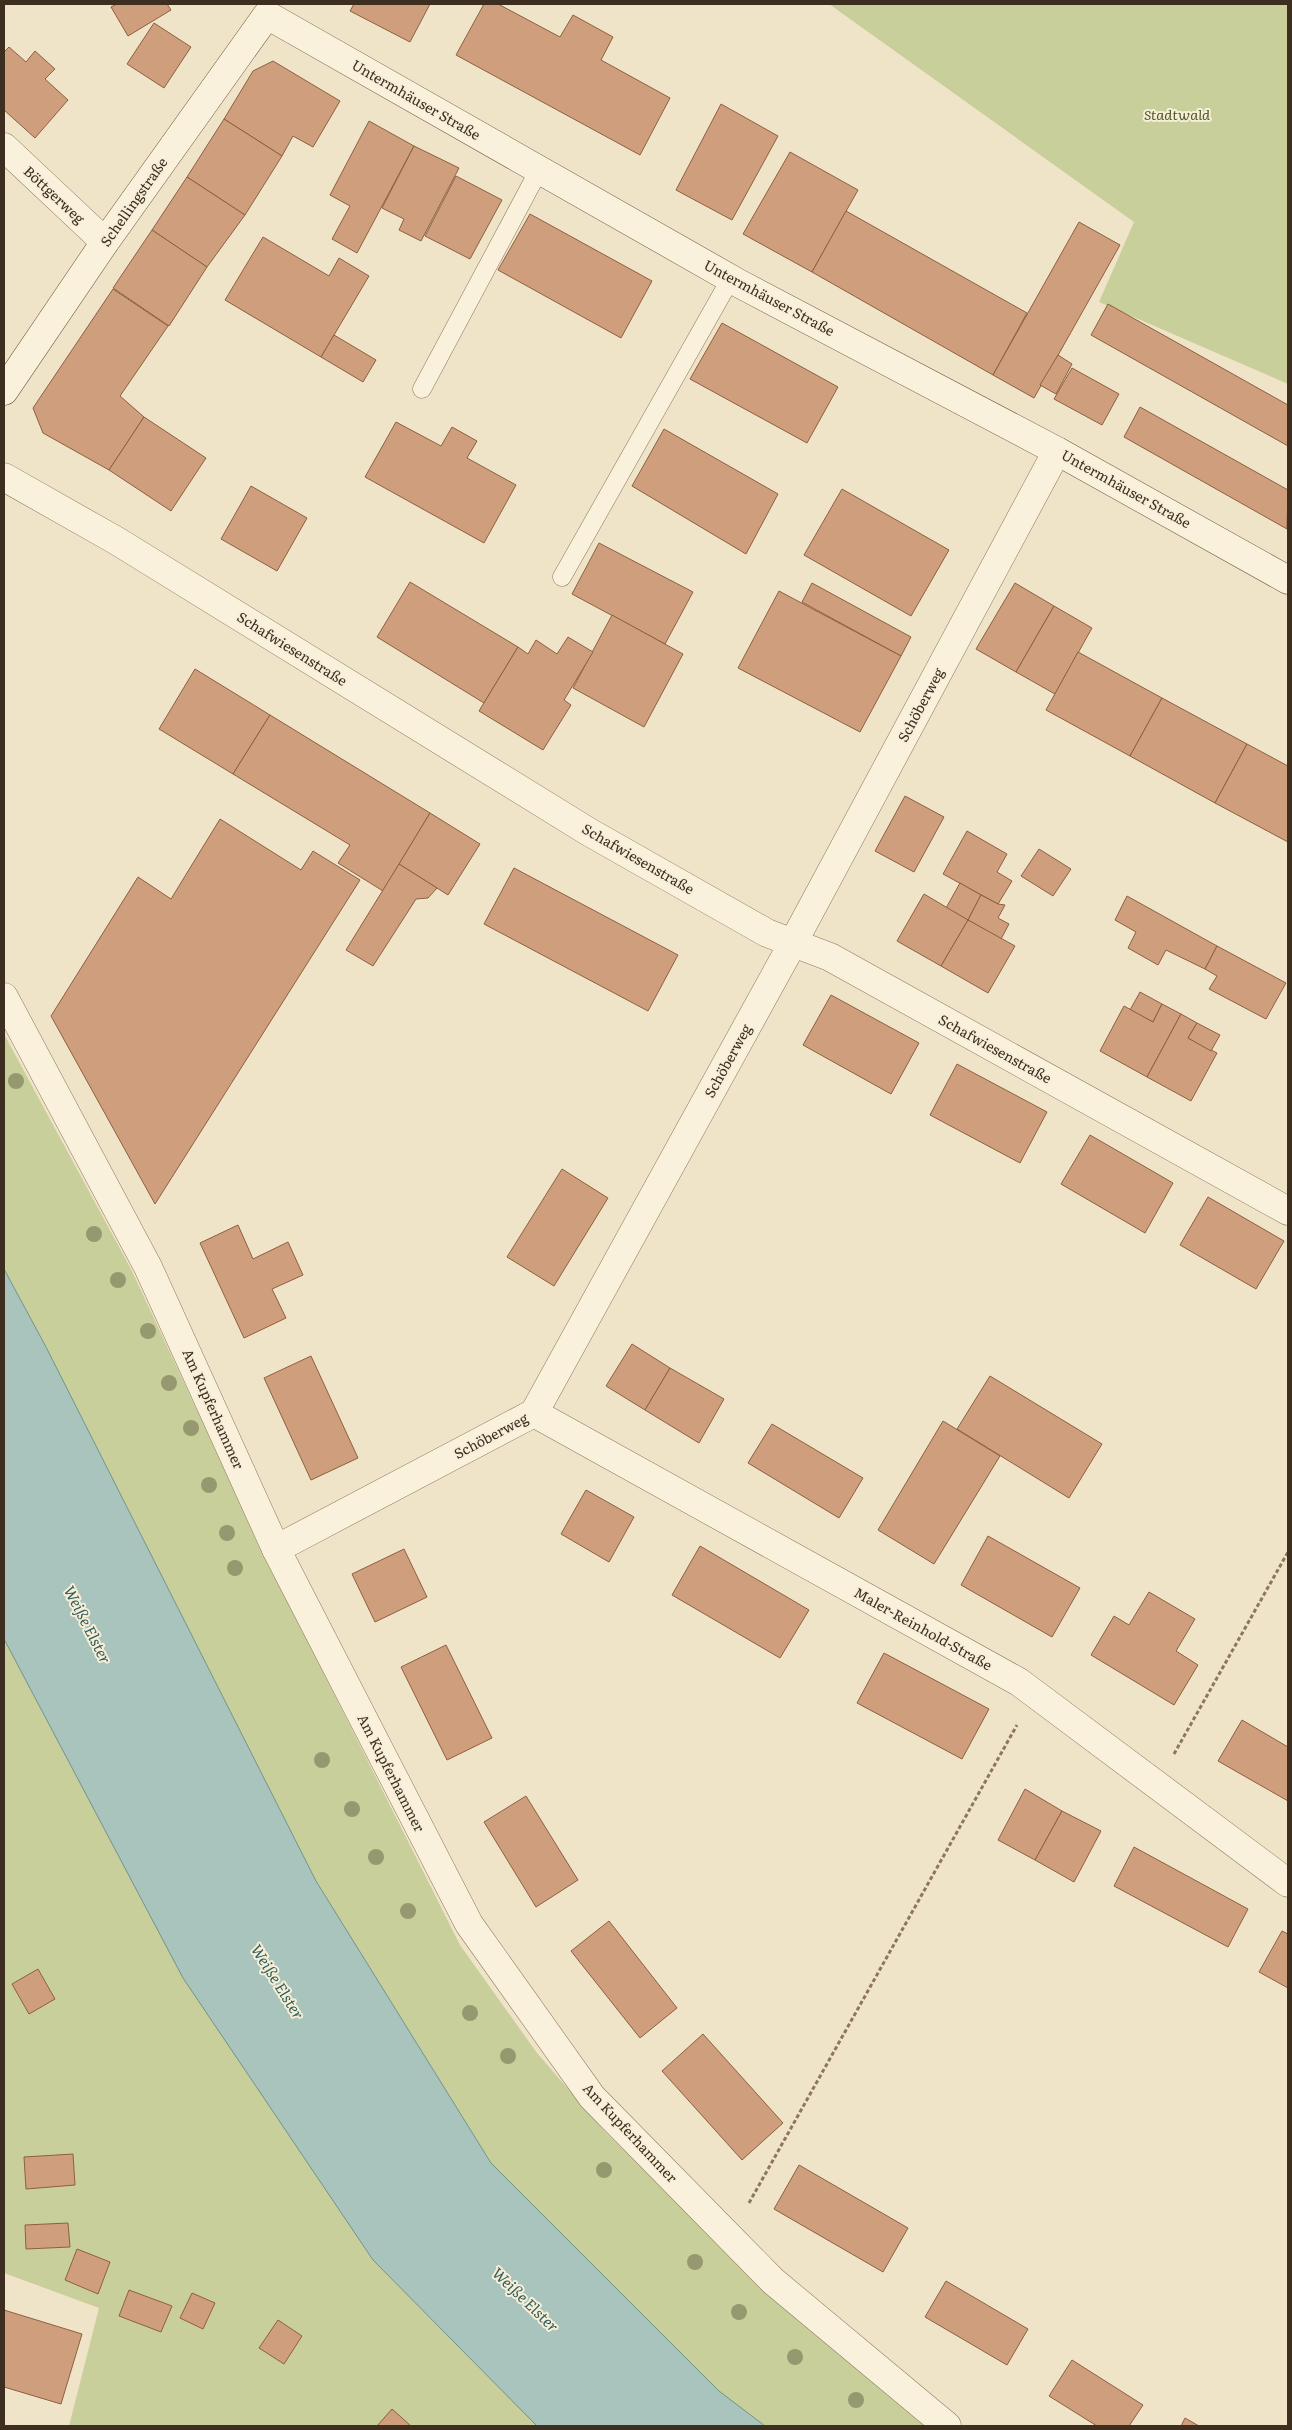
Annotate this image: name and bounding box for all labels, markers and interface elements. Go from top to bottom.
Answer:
street label: Untermhäuser Straße [348,54,485,144]
park label: Stadtwald [1144,104,1210,124]
street label: Schellingstraße [95,153,171,250]
street label: Böttgerweg [20,161,90,228]
street label: Untermhäuser Straße [701,254,838,340]
street label: Untermhäuser Straße [1058,444,1195,532]
street label: Schafwiesenstraße [234,606,351,690]
street label: Schöberweg [892,664,948,745]
street label: Schafwiesenstraße [579,818,698,898]
street label: Schafwiesenstraße [935,1009,1056,1087]
street label: Schöberweg [699,1020,756,1101]
street label: Am Kupferhammer [178,1345,250,1472]
street label: Schöberweg [450,1407,531,1463]
water label: Weiße Elster [59,1581,118,1667]
street label: Maler-Reinhold-Straße [851,1582,996,1674]
street label: Am Kupferhammer [353,1710,430,1835]
water label: Weiße Elster [246,1939,310,2023]
street label: Am Kupferhammer [579,2078,683,2187]
water label: Weiße Elster [488,2261,565,2337]

